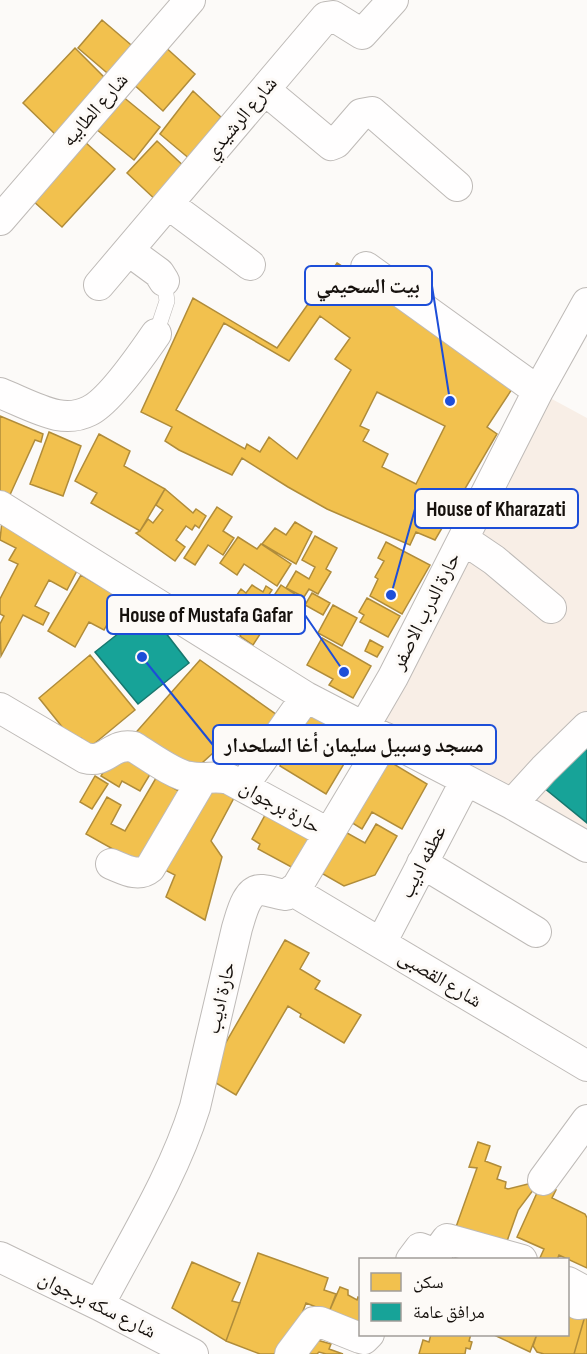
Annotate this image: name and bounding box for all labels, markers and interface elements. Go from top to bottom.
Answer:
street label: شارع الطابيه [57,68,133,152]
street label: شارع الرشيدي [200,72,285,166]
callout: بيت السحيمي [305,266,432,305]
text: بيت السحيمي [316,274,420,302]
callout: House of Kharazati [415,489,578,528]
text: House of Kharazati [426,497,566,522]
street label: حارة الدرب الاصفر [386,548,466,675]
callout: House of Mustafa Gafar [107,595,305,634]
text: House of Mustafa Gafar [119,603,293,628]
callout: مسجد وسبيل سليمان أغا السلحدار [213,725,496,764]
text: مسجد وسبيل سليمان أغا السلحدار [223,731,484,758]
street label: حارة برجوان [235,775,325,839]
street label: عطفه اديب [394,821,452,903]
street label: شارع القصبى [394,945,486,1013]
street label: حارة اديب [201,959,241,1036]
legend [359,1258,569,1336]
street label: شارع سكه برجوان [34,1266,160,1344]
text: سكن [413,1272,444,1293]
text: مرافق عامة [413,1302,485,1323]

